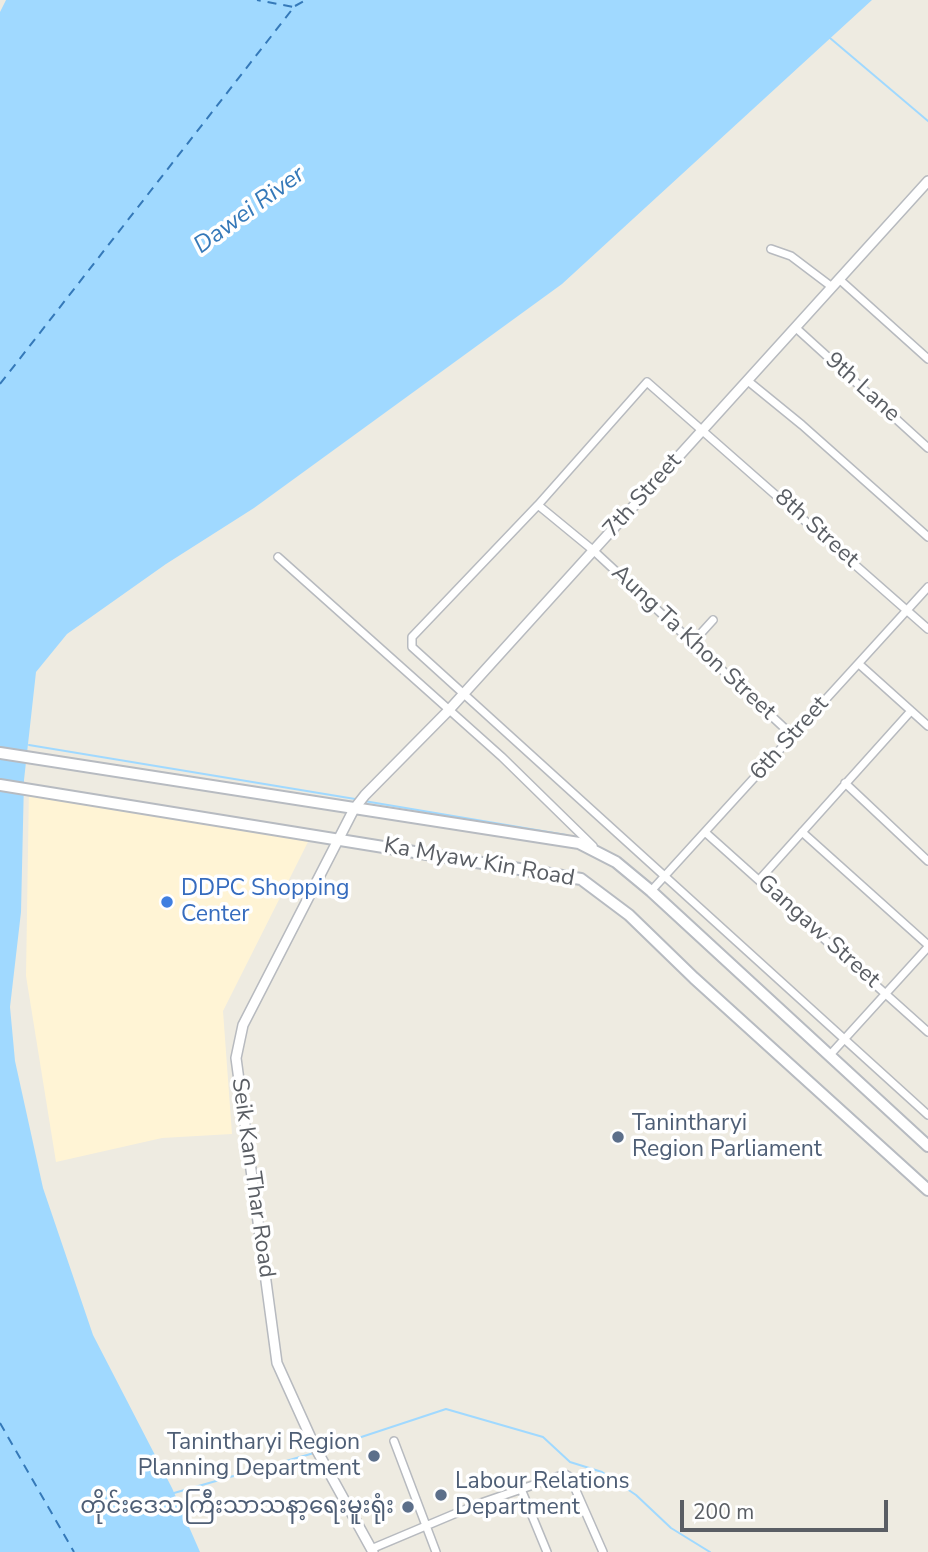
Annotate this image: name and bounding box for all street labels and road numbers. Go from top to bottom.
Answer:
street label: 9th Lane [819,347,905,429]
street label: 7th Street [598,448,688,544]
street label: 8th Street [768,484,864,574]
street label: Aung Ta Khon Street [605,560,781,726]
street label: 6th Street [745,691,835,787]
street label: Ka Myaw Kin Road [381,833,577,893]
street label: Gangaw Street [751,870,885,994]
street label: Seik Kan Thar Road [224,1076,280,1280]

